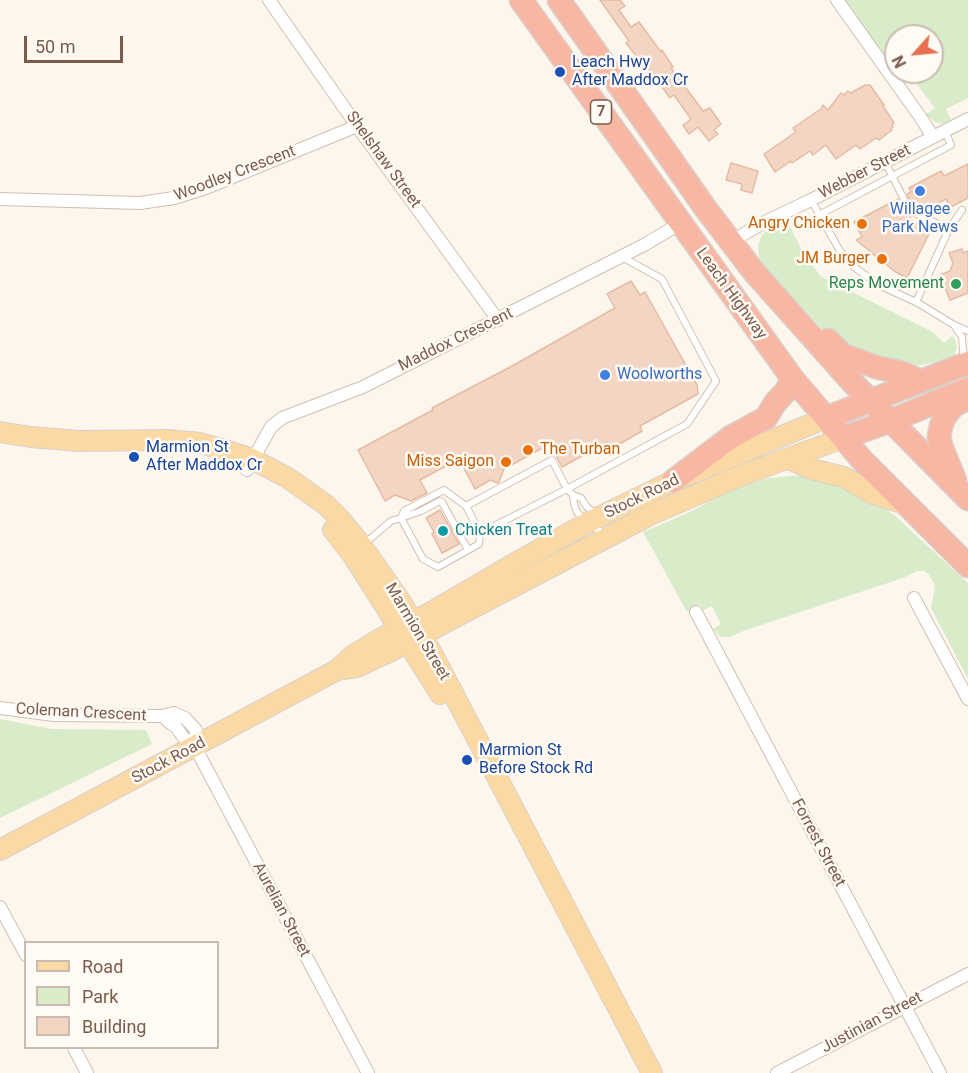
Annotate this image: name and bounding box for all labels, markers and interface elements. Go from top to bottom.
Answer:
scale bar [27,24,126,62]
north arrow [884,24,944,84]
text: 50 m [35,36,75,57]
text: N [888,52,910,71]
place label: Leach Hwy After Maddox Cr [572,53,689,91]
marker: Leach Hwy After Maddox Cr [553,65,567,79]
road number: 7 [590,100,612,124]
street label: Shelshaw Street [342,108,424,212]
street label: Webber Street [816,141,914,203]
street label: Woodley Crescent [172,142,298,206]
marker: Willagee Park News [913,184,927,198]
place label: Willagee Park News [882,200,958,238]
place label: Angry Chicken [748,214,850,234]
marker: Angry Chicken [855,217,869,231]
street label: Leach Highway [691,245,771,343]
place label: JM Burger [796,249,870,269]
marker: JM Burger [875,252,889,266]
place label: Reps Movement [829,274,944,294]
marker: Reps Movement [949,277,963,291]
street label: Maddox Crescent [396,304,516,376]
place label: Woolworths [617,365,702,385]
marker: Woolworths [598,368,612,382]
place label: Marmion St After Maddox Cr [146,438,263,476]
place label: The Turban [540,440,620,460]
marker: The Turban [521,443,535,457]
marker: Marmion St After Maddox Cr [127,450,141,464]
place label: Miss Saigon [407,452,494,472]
marker: Miss Saigon [499,455,513,469]
street label: Stock Road [601,471,683,523]
place label: Chicken Treat [455,521,552,541]
marker: Chicken Treat [436,524,450,538]
street label: Marmion Street [380,580,454,684]
street label: Coleman Crescent [15,700,147,726]
street label: Stock Road [129,734,209,788]
place label: Marmion St Before Stock Rd [479,741,593,779]
marker: Marmion St Before Stock Rd [460,753,474,767]
street label: Forrest Street [787,796,849,890]
street label: Aurelian Street [248,859,314,961]
legend [24,941,219,1049]
text: Road [82,956,123,977]
text: Park [82,986,118,1007]
street label: Justinian Street [818,988,926,1058]
text: Building [82,1016,146,1037]

